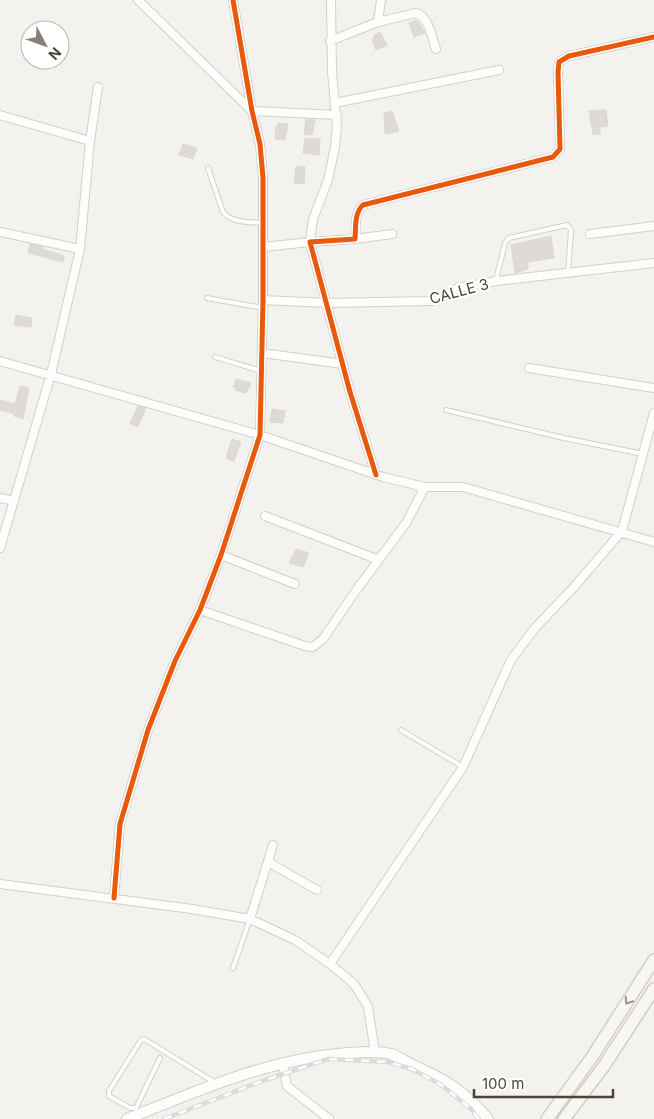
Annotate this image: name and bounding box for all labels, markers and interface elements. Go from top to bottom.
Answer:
north arrow [20,20,70,70]
text: N [45,44,65,63]
street label: CALLE 3 [427,274,491,308]
one-way arrow [625,996,634,1005]
scale bar [474,1066,613,1098]
text: 100 m [482,1074,524,1093]

